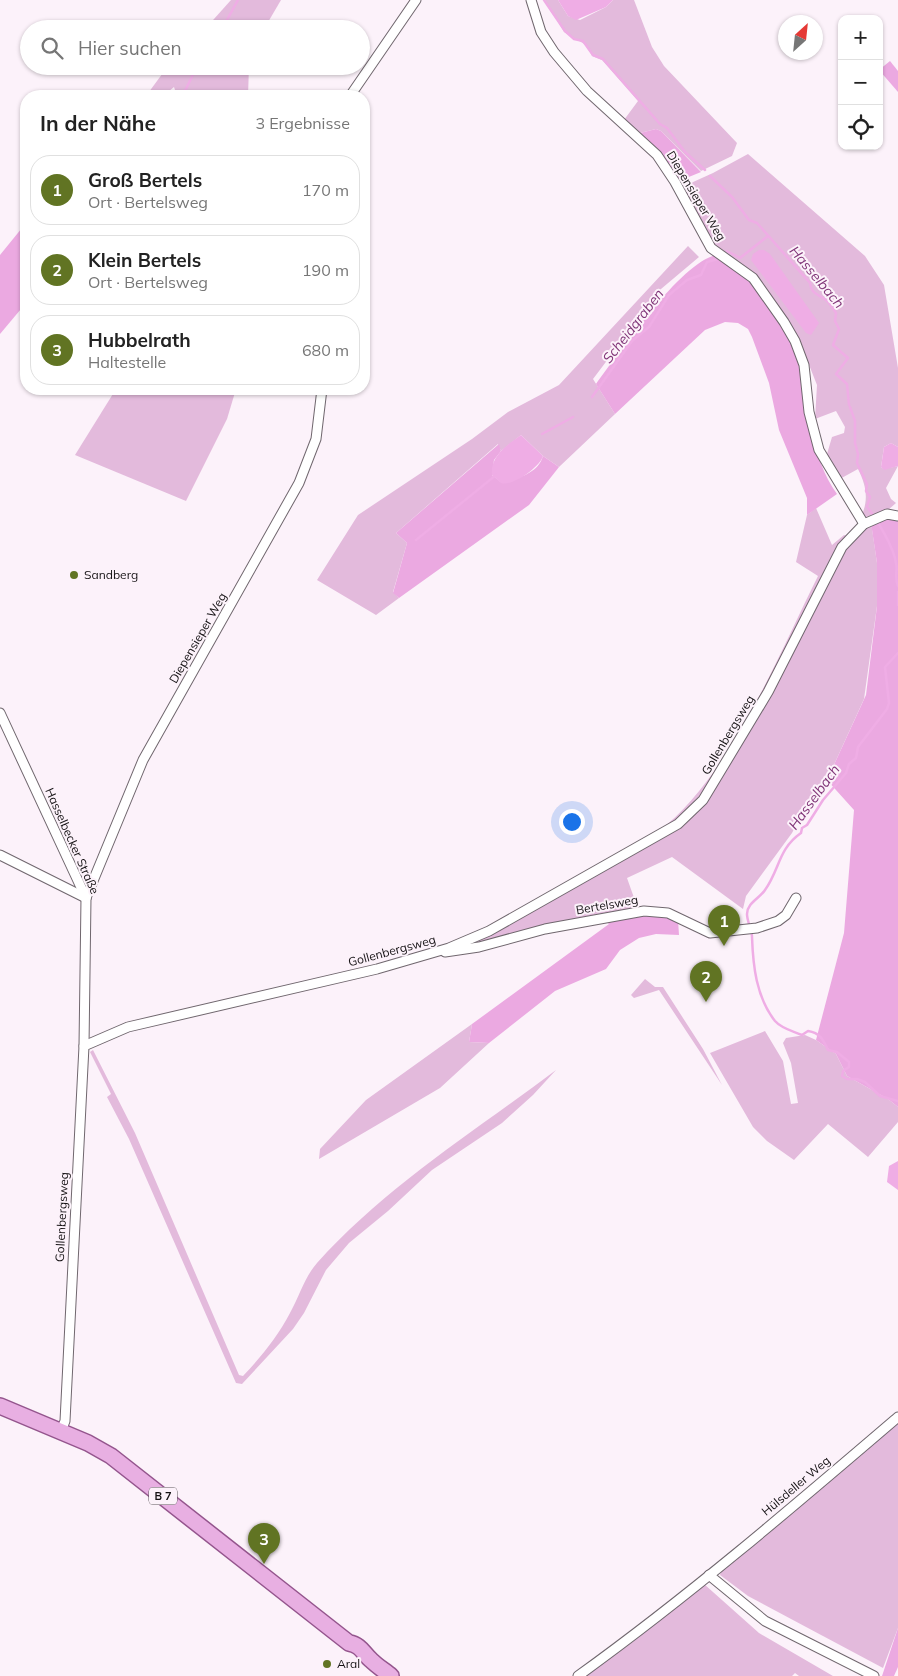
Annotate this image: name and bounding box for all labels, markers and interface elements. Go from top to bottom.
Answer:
north arrow [778,15,823,60]
map controls [838,15,883,150]
button: + [838,15,883,60]
search box [20,20,370,75]
icon: search [38,34,66,62]
text: Hier suchen [78,36,182,60]
button: − [838,60,883,105]
button: locate [838,105,883,150]
text: In der Nähe [40,110,156,136]
text: 3 Ergebnisse [255,113,350,133]
street label: Diepensieper Weg [664,148,729,243]
text: Groß Bertels [88,168,202,192]
text: 1 [52,180,62,200]
text: 170 m [302,180,349,200]
text: Ort · Bertelsweg [88,192,208,212]
water label: Hasselbach [786,242,848,312]
text: Klein Bertels [88,248,201,272]
text: 2 [52,260,62,280]
text: 190 m [302,260,349,280]
text: Ort · Bertelsweg [88,272,208,292]
water label: Scheidgraben [598,285,668,367]
text: Hubbelrath [88,328,191,352]
text: 3 [52,340,62,360]
text: 680 m [302,340,349,360]
text: Haltestelle [88,352,166,372]
place label: Sandberg [84,567,138,582]
marker: Sandberg [68,569,80,581]
street label: Diepensieper Weg [166,590,230,686]
street label: Gollenbergsweg [698,692,757,777]
water label: Hasselbach [784,761,844,833]
street label: Hasselbecker Straße [42,785,103,896]
your location [559,809,585,835]
street label: Bertelsweg [575,892,639,917]
pin: 1 [708,905,740,946]
street label: Gollenbergsweg [346,932,437,969]
pin: 2 [690,961,722,1002]
street label: Gollenbergsweg [52,1172,71,1262]
street label: Hülsdeller Weg [758,1453,833,1519]
road number: B 7 [149,1488,177,1504]
pin: 3 [248,1523,280,1564]
place label: Aral [337,1656,360,1671]
marker: Aral [321,1658,333,1670]

